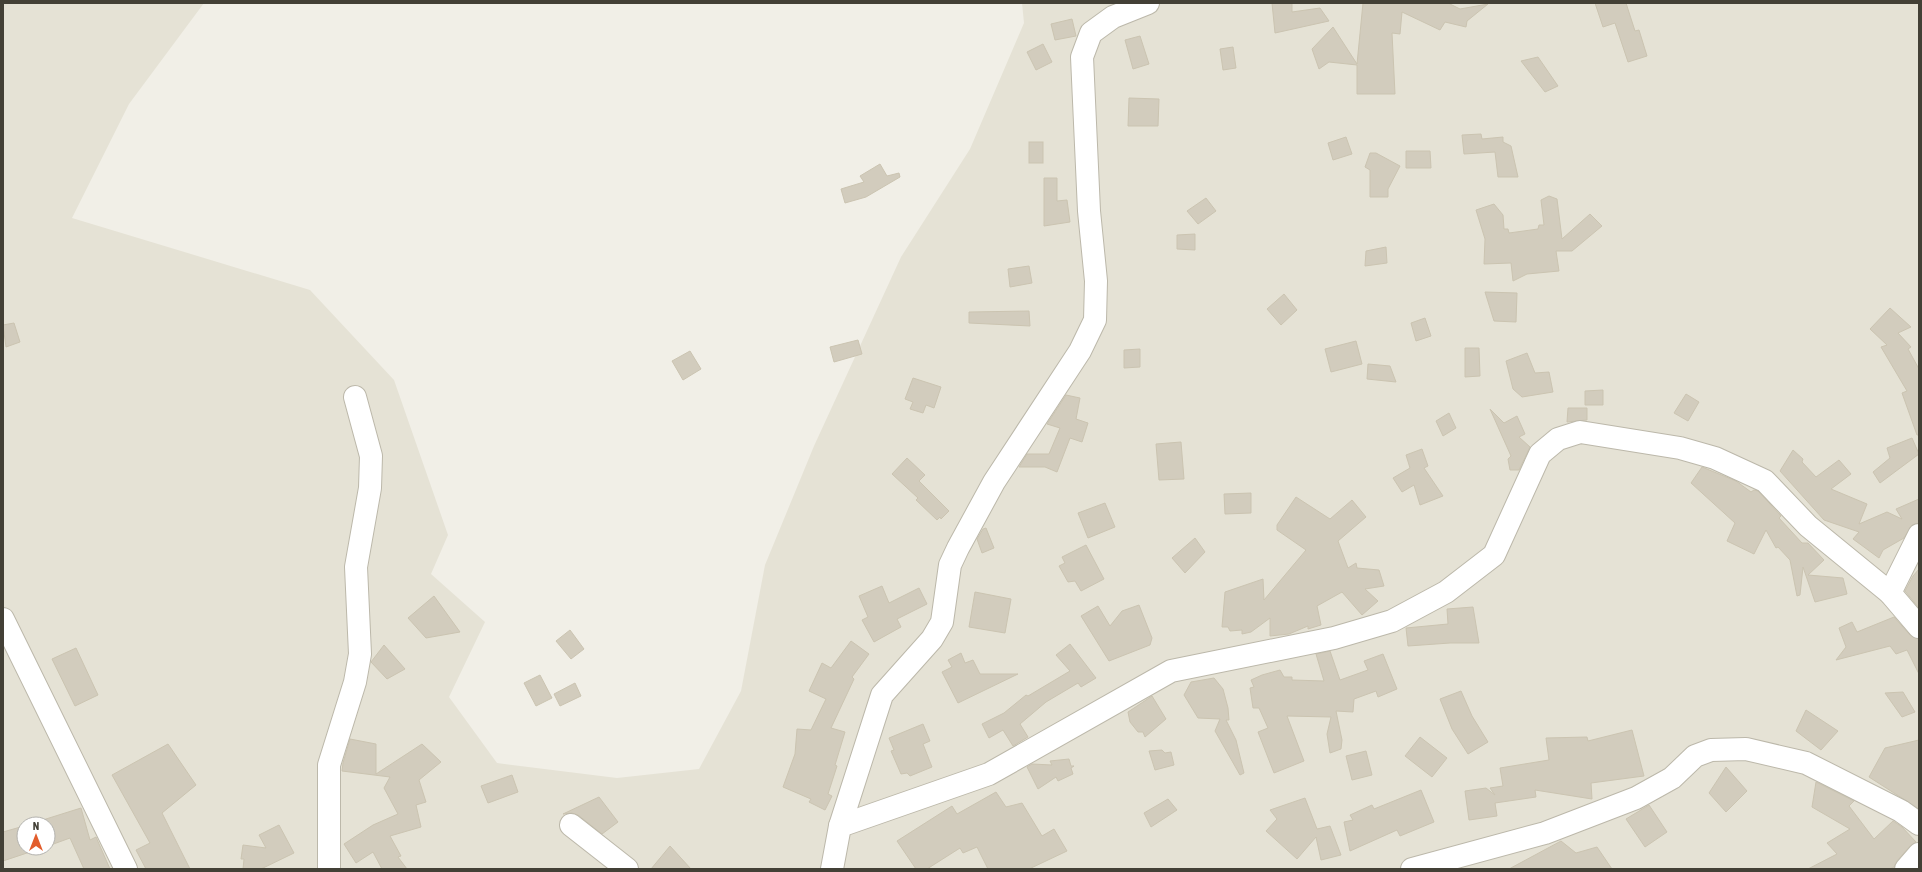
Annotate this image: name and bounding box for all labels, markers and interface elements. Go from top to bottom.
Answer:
north arrow [16,816,56,856]
text: N [33,820,39,832]

